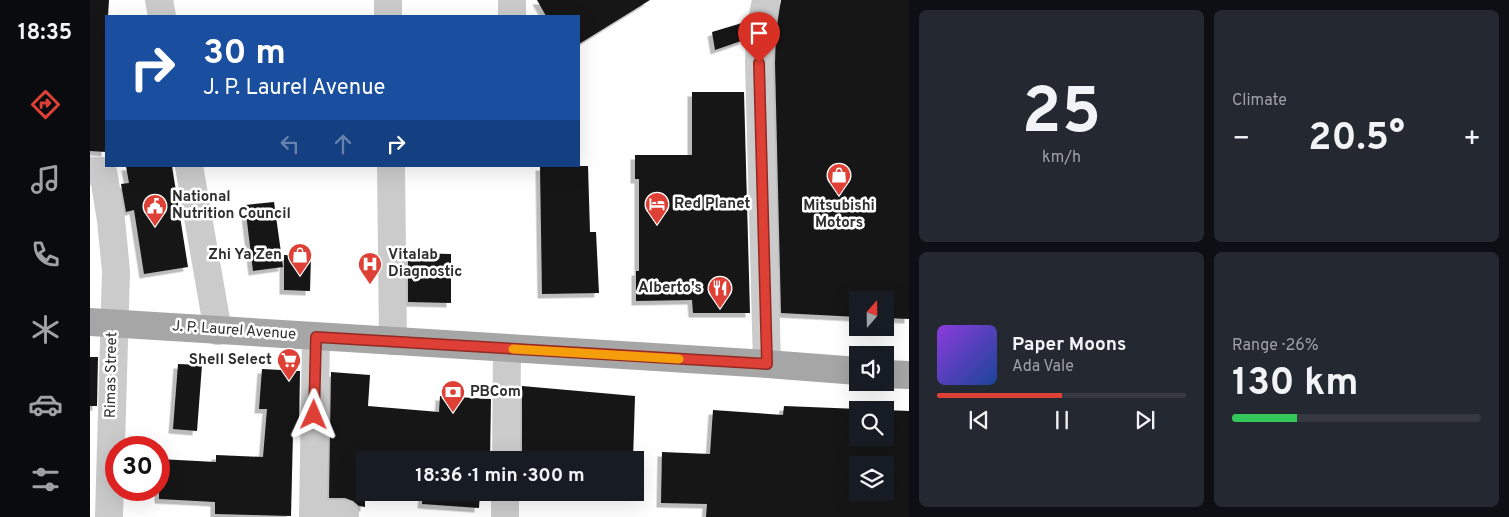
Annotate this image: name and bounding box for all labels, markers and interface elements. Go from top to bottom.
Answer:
pin [738,12,780,63]
icon: arrive [745,19,773,47]
text: 18:35 [18,20,72,47]
text: 30 m [203,32,286,76]
icon: right [120,35,185,100]
text: 25 [1022,74,1101,156]
text: J. P. Laurel Avenue [203,75,385,102]
icon: directions [28,87,63,122]
text: Climate [1232,91,1287,111]
text: 20.5° [1308,115,1405,164]
text: − [1232,122,1250,158]
text: + [1463,122,1481,158]
icon: left [276,130,304,158]
icon: ahead [329,130,357,158]
icon: right [382,130,410,158]
text: km/h [1042,148,1081,168]
icon: music [28,162,63,197]
shop icon: Mitsubishi Motors [826,162,852,196]
place label: National Nutrition Council [172,188,291,224]
hotel icon: Red Planet [644,191,670,225]
public building icon: National Nutrition Council [142,193,168,227]
place label: Red Planet [674,195,751,214]
place label: Mitsubishi Motors [803,197,875,233]
icon: phone [28,237,63,272]
shop icon: Zhi Ya Zen [287,242,313,276]
place label: Zhi Ya Zen [208,246,282,265]
place label: Vitalab Diagnostic [388,246,462,282]
hospital icon: Vitalab Diagnostic [357,251,383,285]
restaurant icon: Alberto's [707,275,733,309]
place label: Alberto's [638,279,702,298]
north arrow [849,291,894,336]
map controls [849,291,894,501]
icon: climate [28,312,63,347]
street label: J. P. Laurel Avenue [171,317,297,345]
street label: Rimas Street [102,332,122,418]
text: Paper Moons [1012,333,1126,357]
text: Range · 26% [1232,336,1319,356]
button: sound [849,346,894,391]
supermarket icon: Shell Select [276,347,302,381]
place label: Shell Select [189,351,272,370]
text: Ada Vale [1012,357,1074,377]
text: 130 km [1232,360,1358,409]
bank icon: PBCom [440,379,466,413]
place label: PBCom [470,383,521,402]
icon: car [28,387,63,422]
position arrow [287,388,339,440]
button: search [849,401,894,446]
icon: previous [965,406,993,434]
icon: pause [1048,406,1076,434]
icon: next [1131,406,1159,434]
speed limit sign: 30 [105,436,170,501]
button: layers [849,456,894,501]
icon: filters [28,462,63,497]
text: 18:36 · 1 min · 300 m [415,464,585,488]

